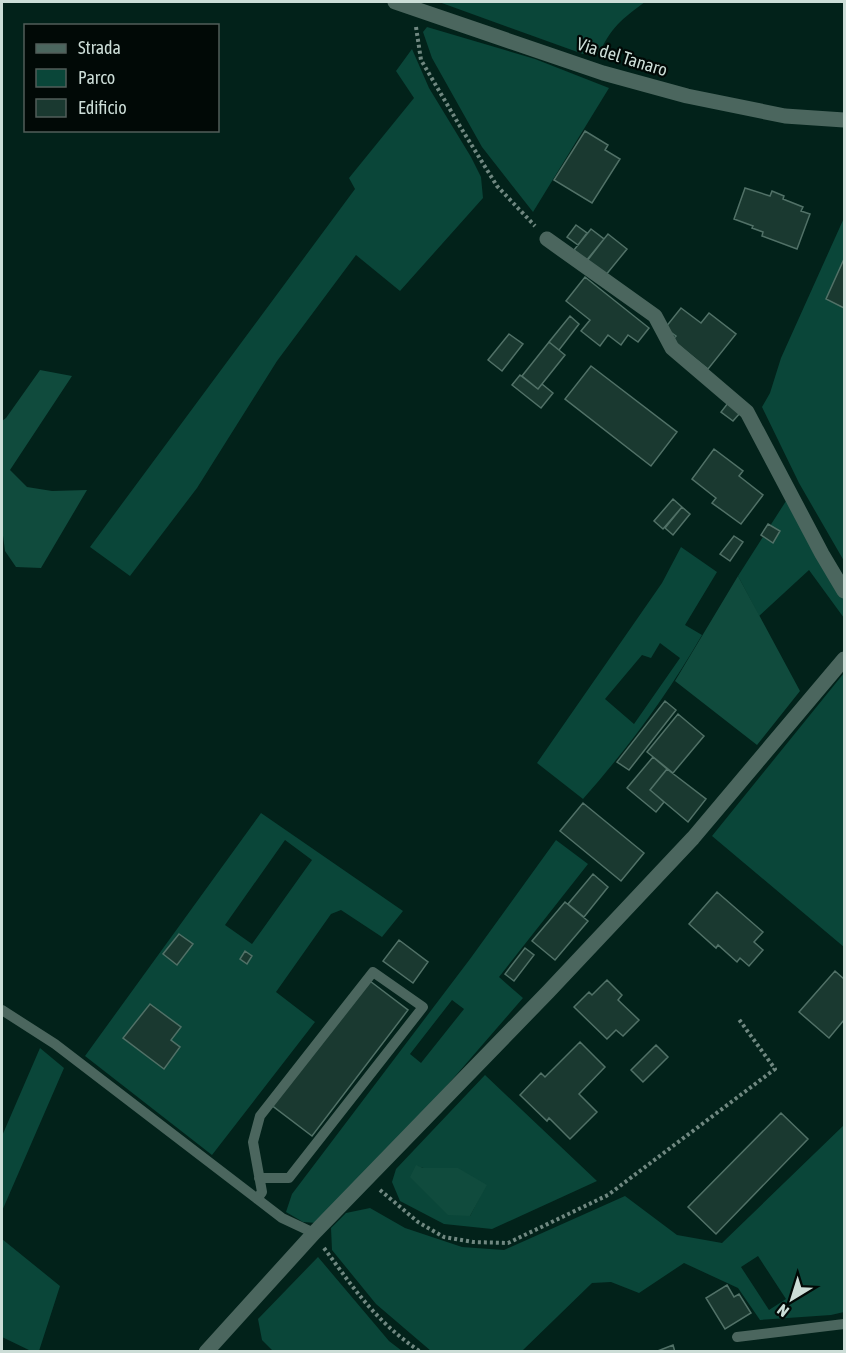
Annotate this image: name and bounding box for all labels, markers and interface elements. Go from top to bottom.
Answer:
legend [24,24,219,132]
street label: Via del Tanaro [574,33,670,80]
text: Strada [78,37,121,58]
text: Parco [78,67,115,88]
text: Edificio [78,97,127,118]
north arrow [762,1269,822,1329]
text: N [773,1301,792,1321]

